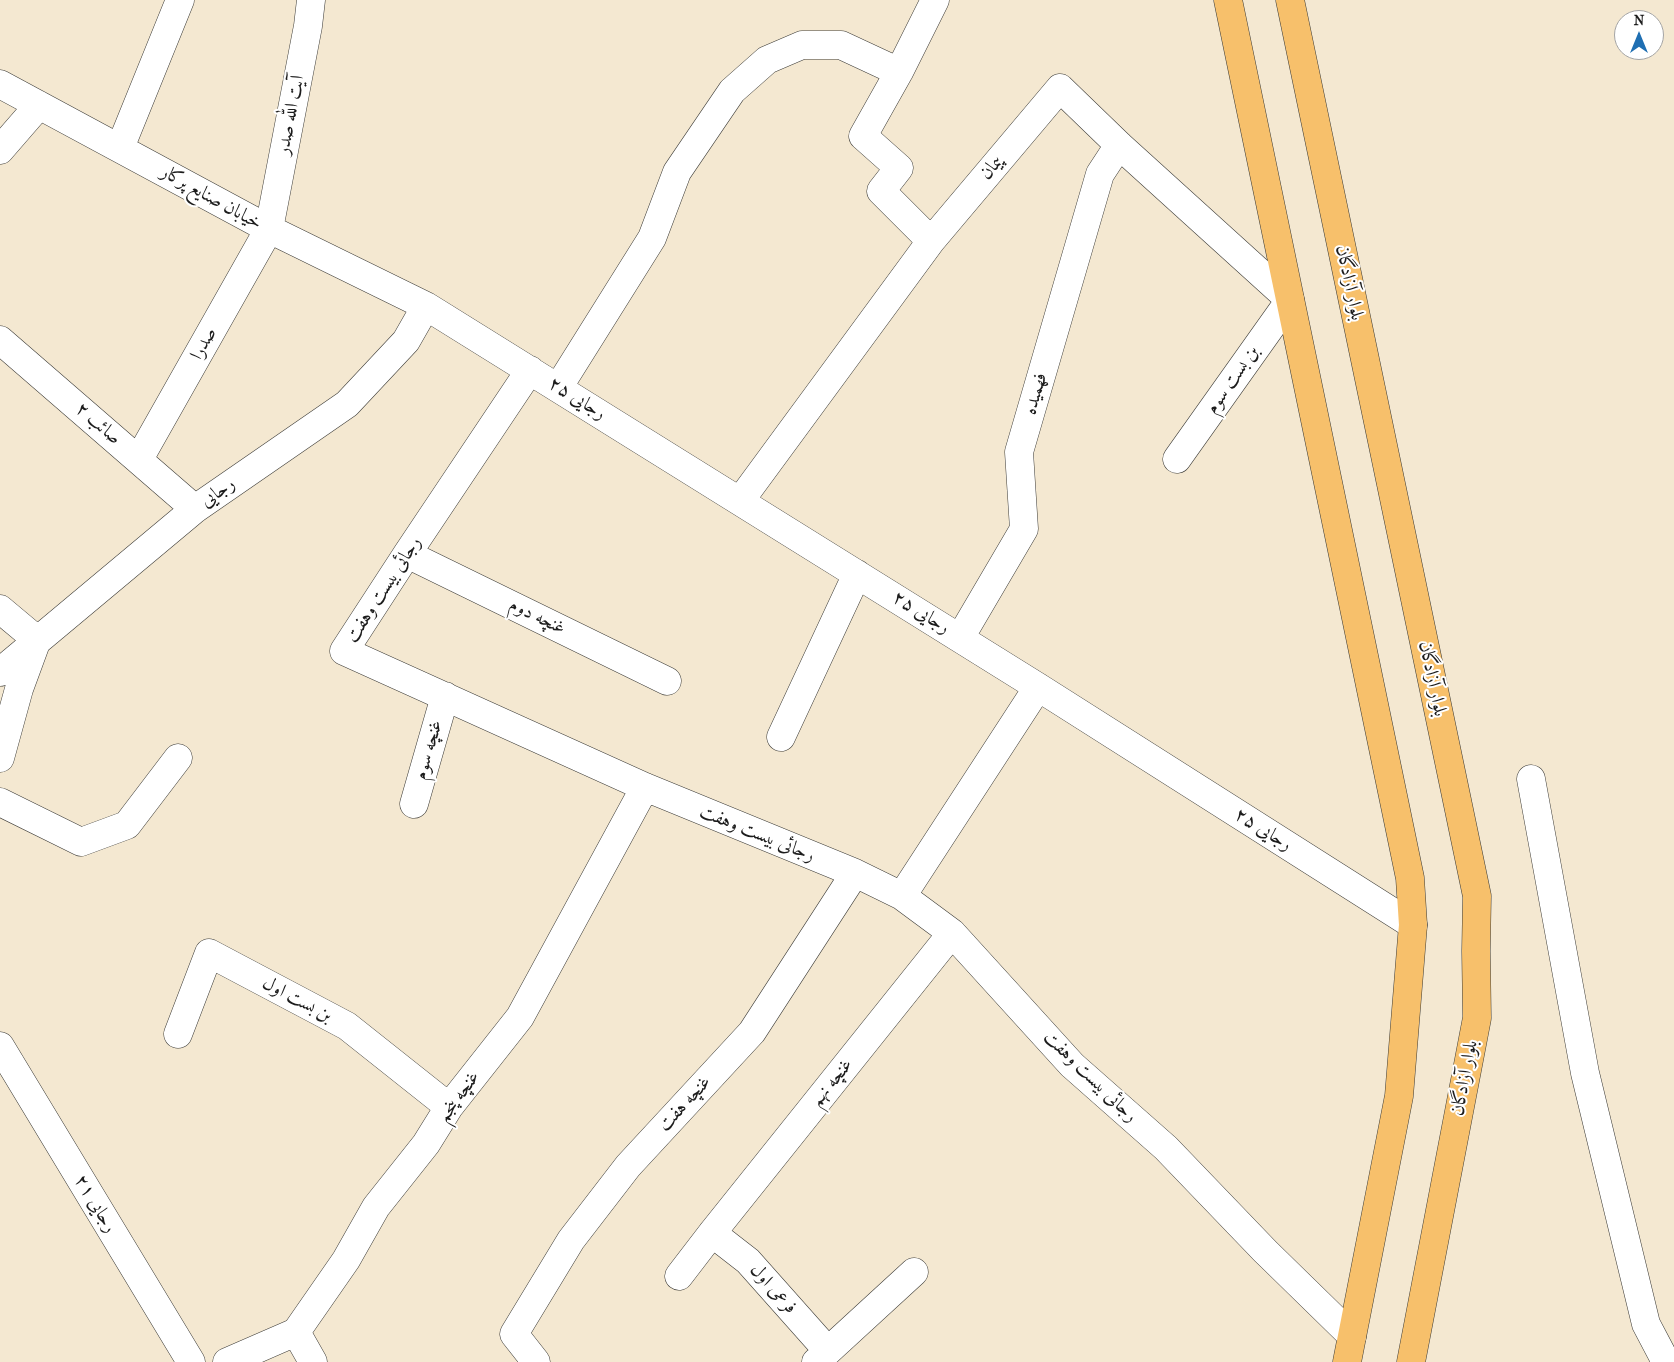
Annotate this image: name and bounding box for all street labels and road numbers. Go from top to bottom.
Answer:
street label: آیت الله صدر [272,73,310,157]
street label: پیمان [975,151,1009,185]
street label: خیابان صنایع پرکار [156,161,266,235]
street label: بلوار آزادگان [1330,243,1368,323]
street label: صدرا [186,324,222,364]
street label: بن بست سوم [1201,341,1265,419]
street label: فهمیده [1019,370,1053,418]
street label: رجایی ۲۵ [544,372,610,426]
street label: صائب ۲ [70,398,126,450]
street label: رجایی [196,473,240,513]
street label: رجائی بیست وهفت [341,532,427,648]
street label: رجایی ۲۵ [888,586,954,640]
street label: غنچه دوم [505,594,569,640]
street label: بلوار آزادگان [1413,639,1451,719]
street label: غنچه سوم [410,718,448,782]
street label: رجائی بیست وهفت [696,801,818,867]
street label: رجایی ۲۵ [1230,803,1296,857]
street label: بن بست اول [258,972,336,1028]
street label: رجائی بیست وهفت [1038,1026,1142,1128]
street label: بلوار آزادگان [1447,1038,1483,1118]
street label: غنچه نهم [806,1054,858,1112]
street label: غنچه پنجم [433,1067,485,1127]
street label: غنچه هفت [654,1071,716,1137]
street label: رجایی ۲۱ [69,1171,121,1237]
street label: فرعی اول [745,1259,801,1319]

